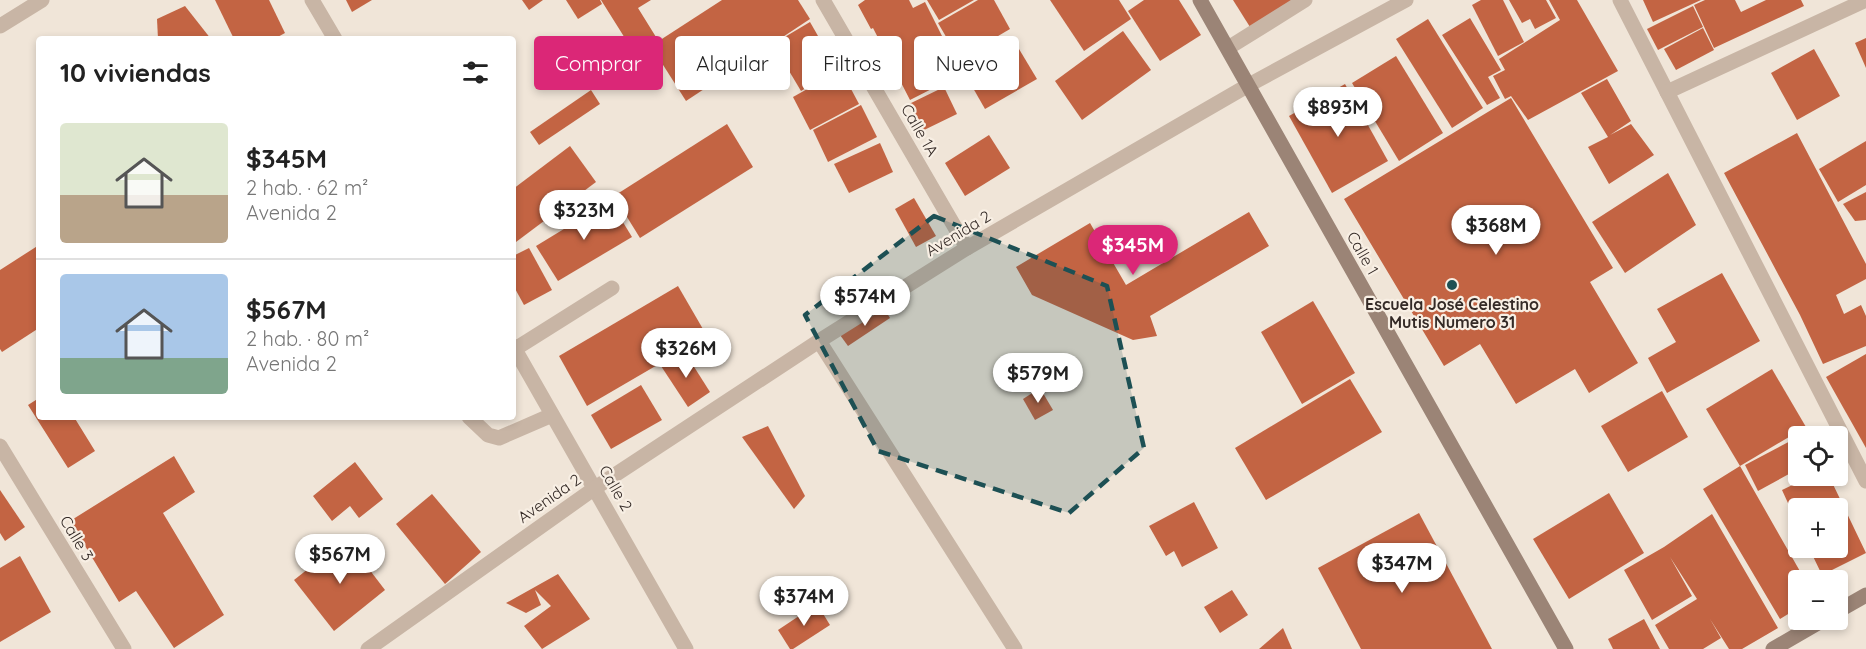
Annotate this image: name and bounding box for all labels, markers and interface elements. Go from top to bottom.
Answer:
chip: Comprar [534,36,663,90]
chip: Alquilar [675,36,790,90]
chip: Filtros [802,36,902,90]
chip: Nuevo [914,36,1019,90]
text: 10 viviendas [60,56,211,89]
icon: filters [459,56,492,89]
pin: $893M [1296,87,1380,138]
text: $893M [1307,94,1369,119]
street label: Calle 1A [897,100,943,160]
text: $345M [246,142,327,175]
icon: home [108,147,180,219]
text: 2 hab. · 62 m² [246,175,368,200]
pin: $323M [542,190,626,241]
text: $323M [553,197,615,222]
text: Avenida 2 [246,200,337,225]
pin: $368M [1454,205,1538,256]
street label: Avenida 2 [922,206,994,260]
text: $368M [1465,212,1527,237]
pin: $345M [1091,225,1175,276]
street label: Calle 1 [1343,228,1383,278]
text: $345M [1102,232,1164,257]
pin: $574M [823,276,907,327]
marker: Escuela José Celestino Mutis Numero 31 [1445,278,1459,292]
text: $574M [834,283,896,308]
text: $567M [246,293,326,326]
place label: Escuela José Celestino Mutis Numero 31 [1365,294,1539,332]
icon: home [108,298,180,370]
text: 2 hab. · 80 m² [246,326,369,351]
pin: $326M [644,328,728,379]
text: $326M [655,335,717,360]
text: Avenida 2 [246,351,337,376]
pin: $579M [996,353,1080,404]
text: $579M [1007,360,1069,385]
map controls [1788,426,1848,630]
button: locate [1788,426,1848,486]
street label: Calle 2 [595,462,637,515]
street label: Avenida 2 [514,469,585,527]
button: + [1788,498,1848,558]
street label: Calle 3 [56,512,98,564]
pin: $567M [298,534,382,585]
text: $567M [309,541,371,566]
pin: $347M [1360,543,1444,594]
text: $347M [1371,550,1433,575]
button: − [1788,570,1848,630]
pin: $374M [762,576,846,627]
text: $374M [774,583,835,608]

